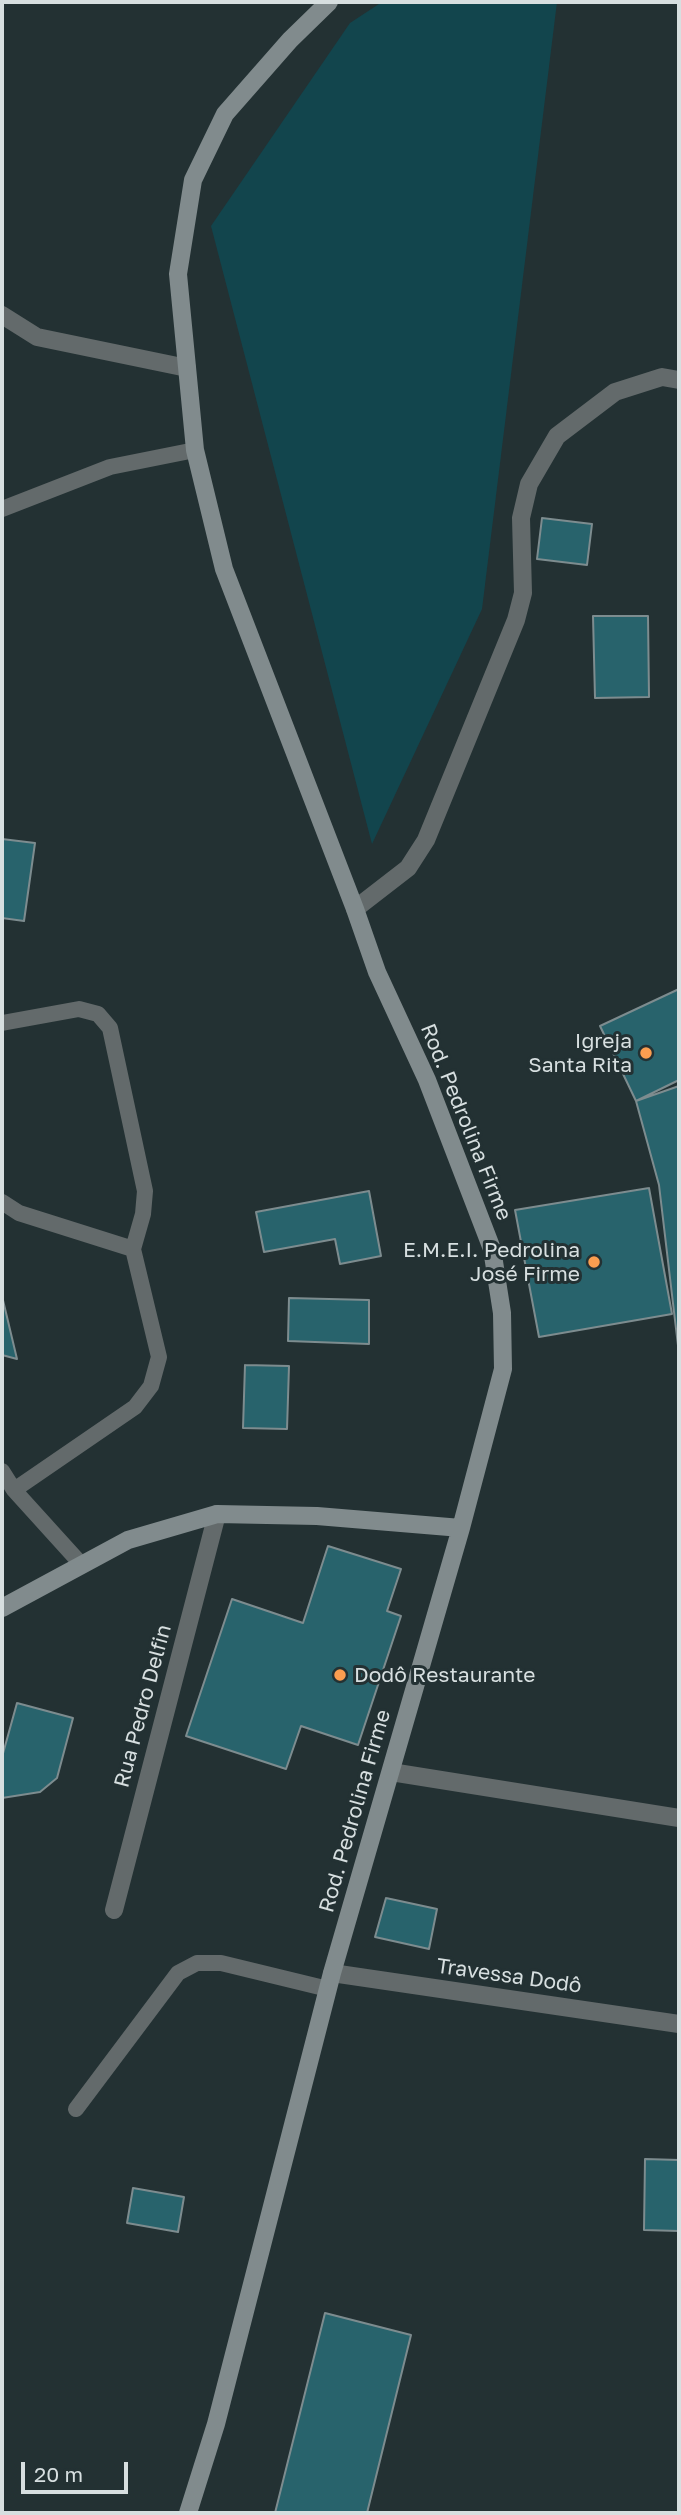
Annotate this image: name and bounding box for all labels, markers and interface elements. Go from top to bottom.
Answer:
street label: Rod. Pedrolina Firme [415,1020,517,1224]
place label: Igreja Santa Rita [528,1028,632,1078]
marker: Igreja Santa Rita [638,1045,654,1061]
place label: E.M.E.I. Pedrolina José Firme [403,1237,580,1287]
marker: E.M.E.I. Pedrolina José Firme [586,1254,602,1270]
street label: Rua Pedro Delfin [109,1622,177,1790]
place label: Dodô Restaurante [354,1662,536,1688]
marker: Dodô Restaurante [332,1667,348,1683]
street label: Rod. Pedrolina Firme [314,1707,396,1915]
street label: Travessa Dodô [435,1953,583,1999]
scale bar [24,2448,131,2492]
text: 20 m [34,2461,83,2487]

